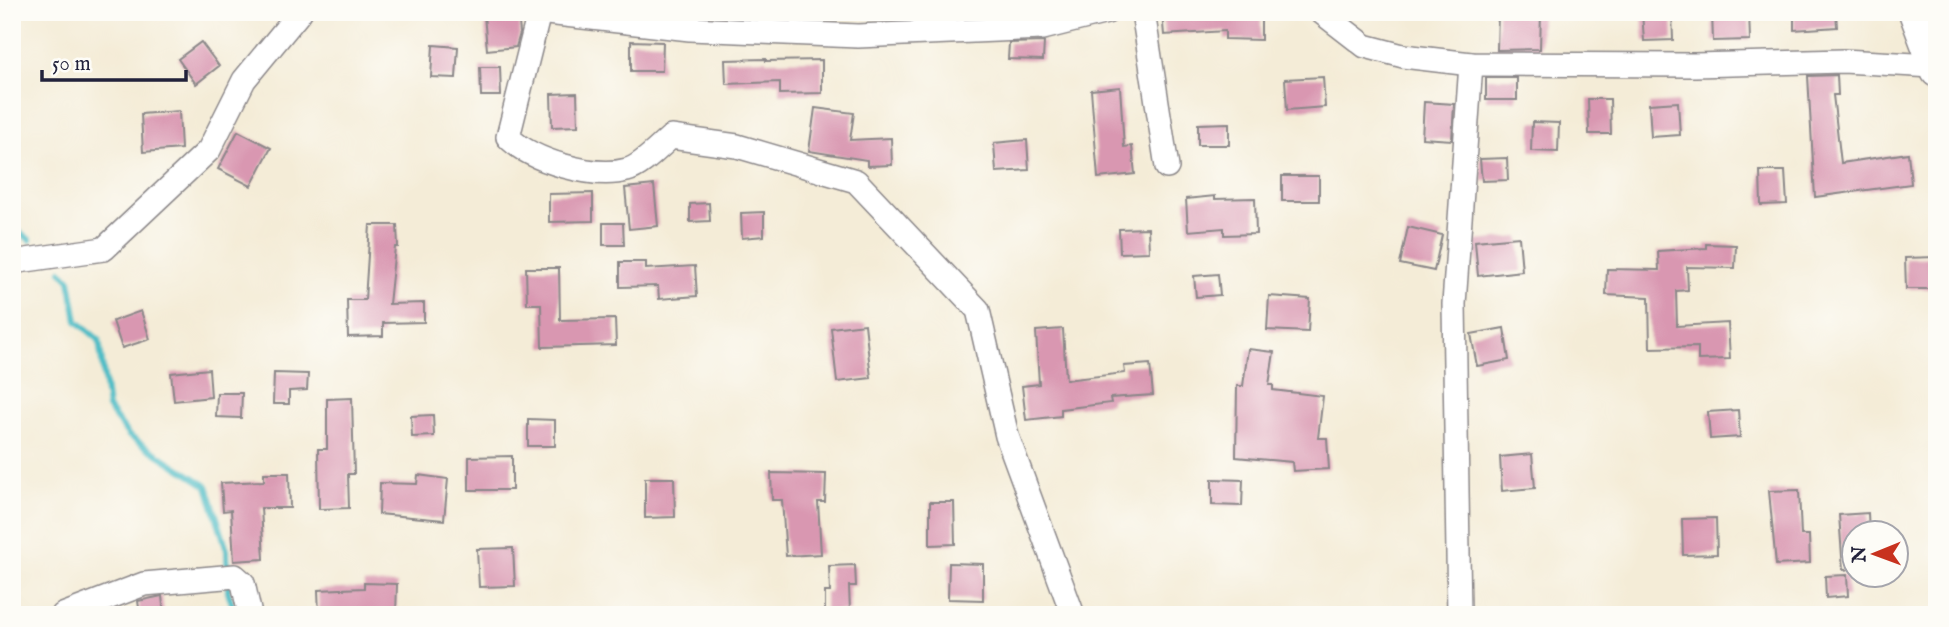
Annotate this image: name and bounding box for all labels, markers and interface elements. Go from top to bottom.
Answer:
scale bar [42,38,186,82]
text: 50 m [52,51,91,78]
north arrow [1840,518,1910,588]
text: N [1848,545,1872,564]

